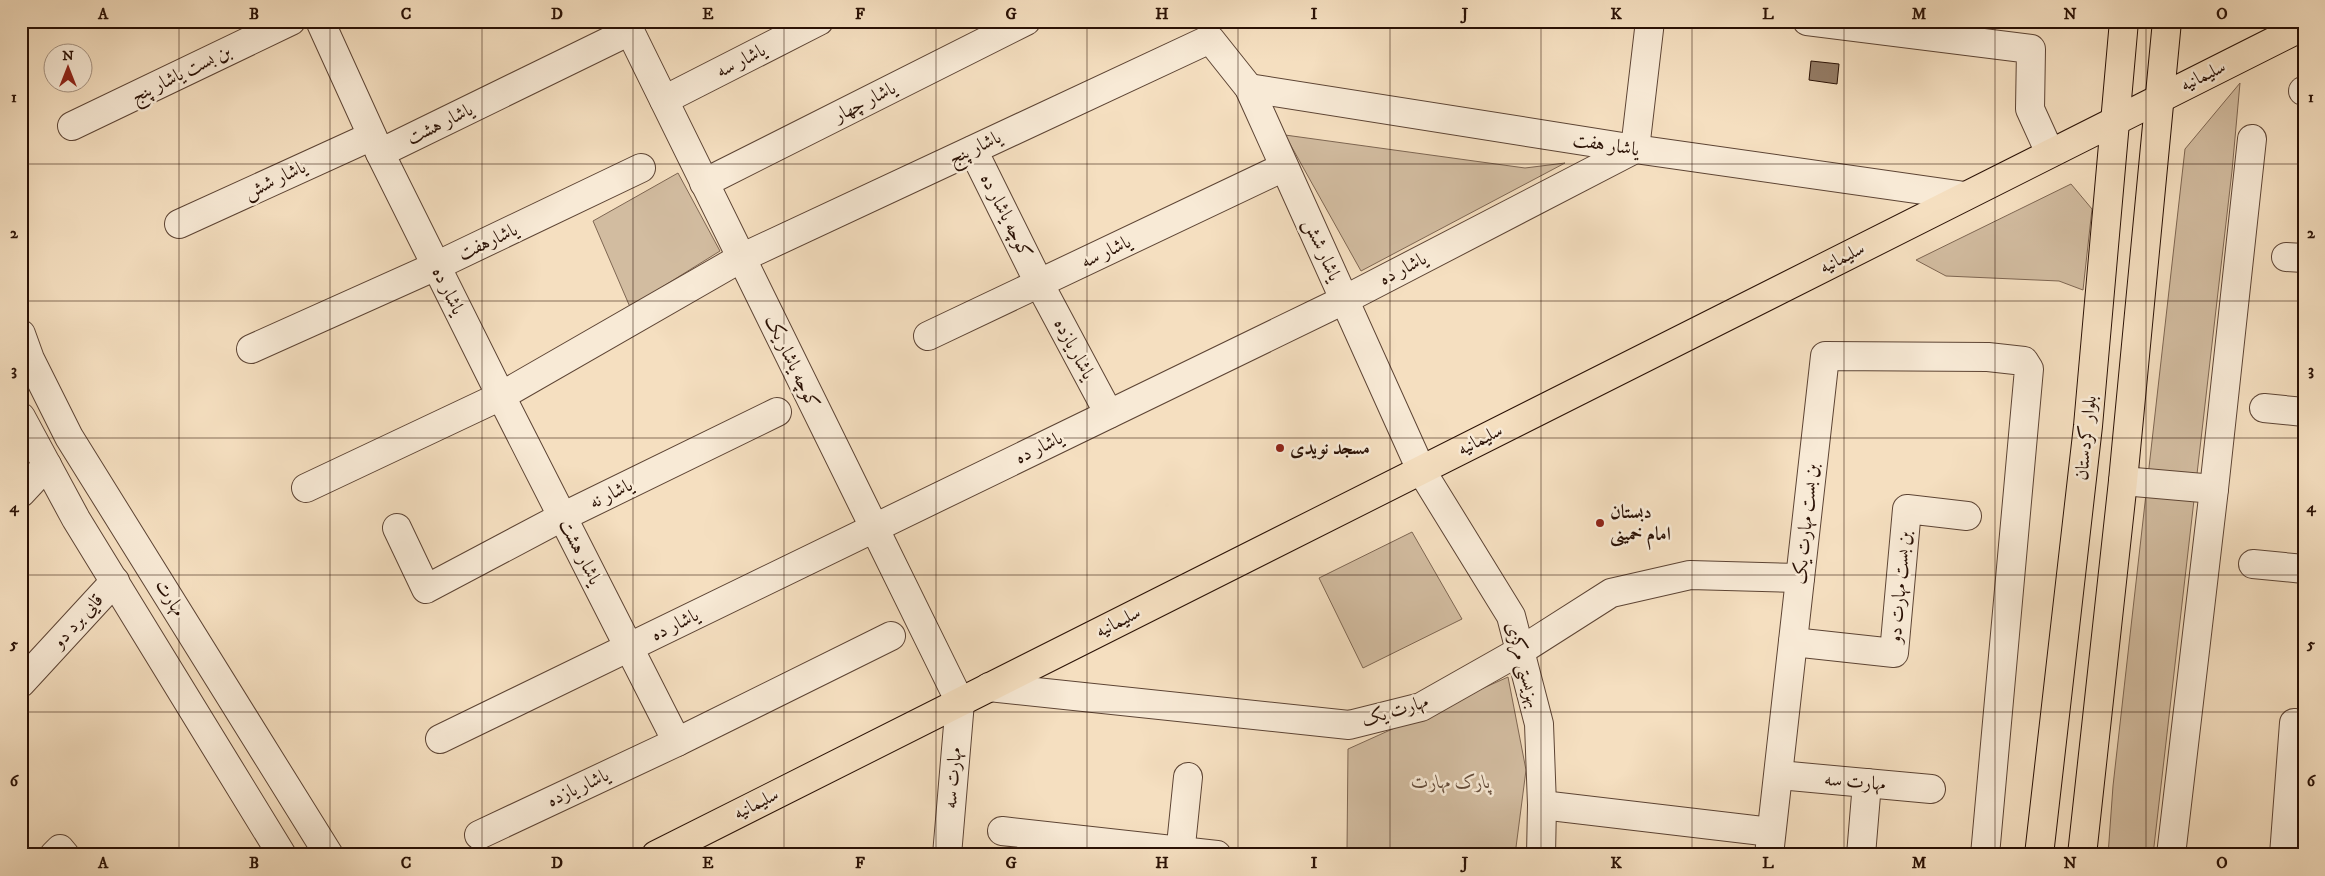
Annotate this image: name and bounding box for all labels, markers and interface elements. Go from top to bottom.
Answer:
text: A [97,4,109,24]
text: B [249,4,259,24]
text: C [401,4,411,24]
text: D [551,4,563,24]
text: E [702,4,714,24]
text: F [855,4,865,24]
text: G [1005,4,1017,24]
text: H [1155,4,1169,24]
text: I [1311,4,1318,24]
text: J [1460,4,1469,24]
text: K [1610,4,1622,24]
text: L [1762,4,1774,24]
text: M [1912,4,1927,24]
text: N [2063,4,2077,24]
text: O [2216,4,2228,24]
street label: یاشار سه [712,38,771,83]
street label: بن بست یاشار پنج [127,40,237,113]
north arrow [42,42,92,92]
text: N [62,47,74,65]
street label: سلیمانیه [2176,55,2230,97]
street label: یاشار چهار [828,76,901,128]
text: 1 [11,87,17,107]
text: 1 [2308,87,2314,107]
street label: یاشار هشت [403,98,478,150]
street label: یاشار پنج [945,125,1008,175]
street label: یاشار هفت [1571,128,1642,162]
street label: یاشار شش [240,155,311,204]
street label: کوچه یاشار ده [974,170,1037,263]
street label: یاشار شش [1298,215,1347,286]
street label: یاشارهفت [454,218,523,266]
text: 2 [10,223,19,243]
text: 2 [2307,223,2316,243]
street label: یاشار سه [1077,230,1136,274]
street label: سلیمانیه [1815,237,1869,279]
street label: یاشار ده [1375,247,1432,291]
street label: یاشار ده [427,263,470,320]
street label: کوچه یاشار یک [758,311,825,413]
street label: یاشار یازده [1048,315,1100,385]
text: 3 [11,360,17,380]
text: 3 [2308,360,2314,380]
street label: بلوار کردستان [2070,394,2102,482]
street label: سلیمانیه [1453,419,1507,461]
street label: یاشار ده [1011,426,1068,469]
place label: مسجد نویدی [1290,437,1370,460]
marker: مسجد نویدی [1274,442,1286,454]
street label: بن بست مهارت یک [1788,462,1824,586]
street label: یاشار نه [585,473,638,514]
text: 4 [8,497,19,517]
text: 4 [2305,497,2316,517]
place label: دبستان امام خمینی [1610,501,1671,551]
street label: یاشار هشت [554,515,607,590]
marker: دبستان امام خمینی [1594,517,1606,529]
street label: بن بست مهارت دو [1883,530,1916,646]
street label: مهارت [150,575,190,621]
street label: قایی برد دو [46,589,109,655]
street label: سلیمانیه [1091,601,1145,643]
street label: یاشار ده [647,603,704,646]
street label: بهزیستی مرکزی [1500,619,1546,711]
text: 5 [9,634,18,654]
text: 5 [2306,634,2315,654]
street label: مهارت یک [1359,690,1431,732]
street label: مهارت سه [939,746,967,810]
street label: یاشار یازده [543,763,614,812]
street label: مهارت سه [1823,768,1887,796]
text: 6 [10,771,20,791]
park label: پارک مهارت [1411,771,1492,795]
text: 6 [2307,771,2317,791]
street label: سلیمانیه [729,783,783,825]
text: A [97,853,109,873]
text: B [249,853,259,873]
text: C [401,853,411,873]
text: D [551,853,563,873]
text: E [702,853,714,873]
text: F [855,853,865,873]
text: G [1005,853,1017,873]
text: H [1155,853,1169,873]
text: I [1311,853,1318,873]
text: J [1460,853,1469,873]
text: K [1610,853,1622,873]
text: L [1762,853,1774,873]
text: M [1912,853,1927,873]
text: N [2063,853,2077,873]
text: O [2216,853,2228,873]

